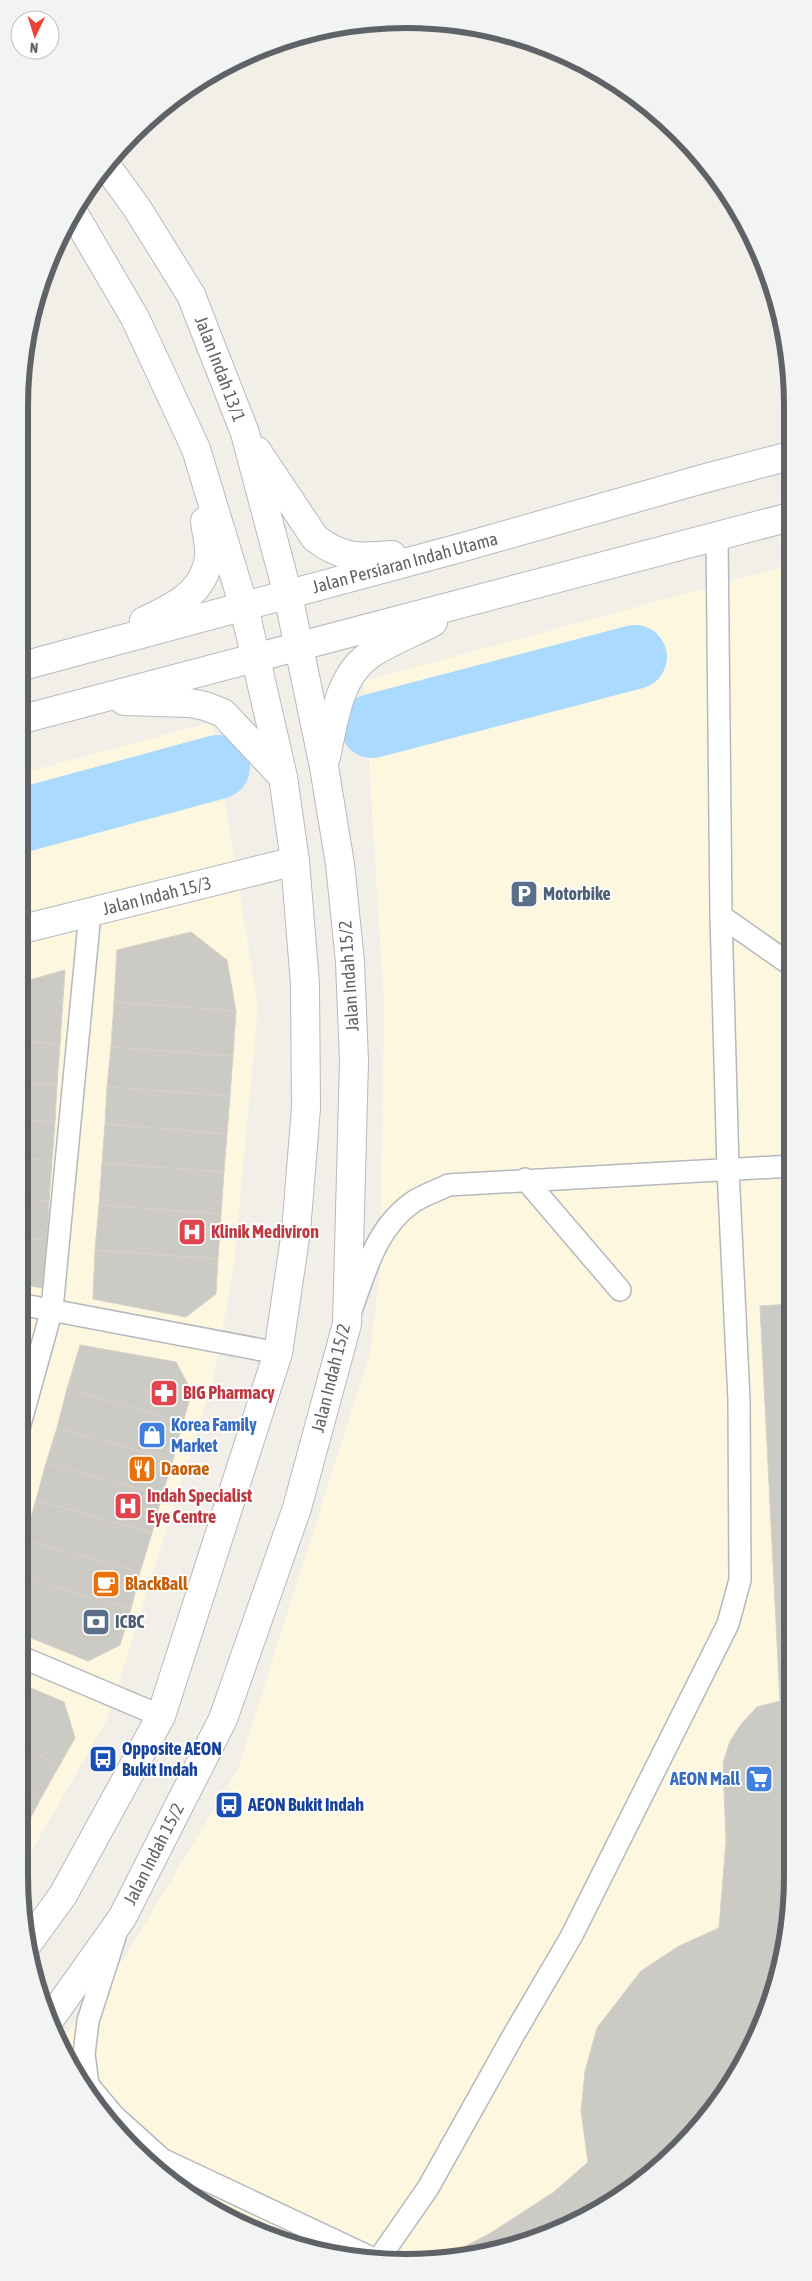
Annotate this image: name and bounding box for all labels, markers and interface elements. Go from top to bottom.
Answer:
north arrow [10,10,60,60]
text: N [29,40,39,56]
street label: Jalan Indah 13/1 [191,313,250,425]
street label: Jalan Persiaran Indah Utama [310,528,500,597]
street label: Jalan Indah 15/3 [100,872,213,919]
parking icon: Motorbike [509,879,539,909]
place label: Motorbike [543,883,611,904]
street label: Jalan Indah 15/2 [334,920,363,1032]
hospital icon: Klinik Mediviron [177,1217,207,1247]
place label: Klinik Mediviron [211,1221,319,1242]
street label: Jalan Indah 15/2 [307,1321,354,1434]
pharmacy icon: BIG Pharmacy [149,1378,179,1408]
place label: BIG Pharmacy [183,1382,275,1403]
place label: Korea Family Market [171,1414,257,1456]
shop icon: Korea Family Market [137,1420,167,1450]
restaurant icon: Daorae [127,1454,157,1484]
place label: Daorae [161,1458,209,1479]
place label: Indah Specialist Eye Centre [147,1485,253,1527]
hospital icon: Indah Specialist Eye Centre [113,1491,143,1521]
cafe icon: BlackBall [91,1569,121,1599]
place label: BlackBall [125,1573,188,1594]
bank icon: ICBC [81,1607,111,1637]
place label: ICBC [115,1611,144,1632]
place label: Opposite AEON Bukit Indah [122,1738,222,1780]
bus stop icon: Opposite AEON Bukit Indah [88,1744,118,1774]
supermarket icon: AEON Mall [744,1764,774,1794]
place label: AEON Mall [669,1768,740,1789]
bus stop icon: AEON Bukit Indah [214,1790,244,1820]
place label: AEON Bukit Indah [247,1794,364,1815]
street label: Jalan Indah 15/2 [119,1799,188,1908]

